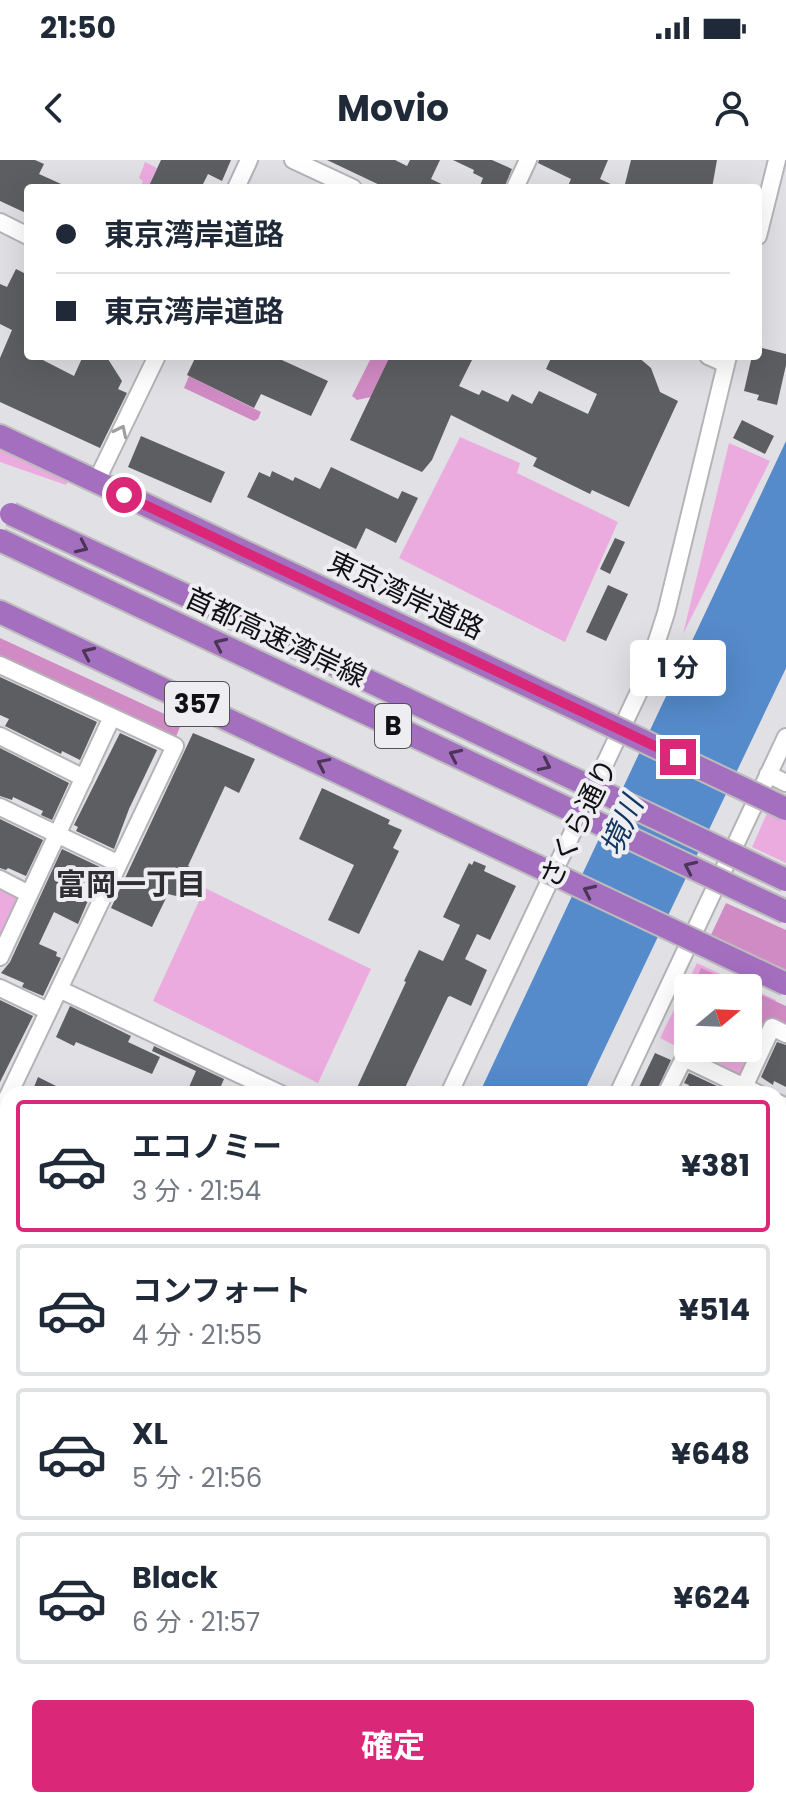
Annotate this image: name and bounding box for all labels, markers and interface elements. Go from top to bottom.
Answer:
text: 21:50 [40,6,116,49]
text: Movio [337,83,449,134]
icon: back [32,86,76,130]
icon: person [710,86,754,130]
text: 東京湾岸道路 [104,213,284,256]
text: 東京湾岸道路 [104,290,284,333]
one-way arrow [111,425,127,440]
route start [106,477,142,513]
one-way arrow [74,537,88,553]
street label: 東京湾岸道路 [321,542,490,649]
street label: 首都高速湾岸線 [179,578,373,697]
one-way arrow [214,638,229,654]
callout: 1 分 [630,641,726,697]
one-way arrow [81,647,96,663]
text: 1 分 [657,650,699,686]
road number: 357 [165,682,229,726]
road number: B [375,704,411,748]
route end [660,739,696,775]
one-way arrow [449,749,464,765]
street label: さくら通り [530,752,627,895]
one-way arrow [537,755,552,771]
one-way arrow [316,758,331,774]
water label: 境川 [590,787,655,862]
one-way arrow [684,861,699,877]
district label: 富岡一丁目 [56,863,206,906]
one-way arrow [583,885,597,901]
north arrow [674,974,762,1062]
map controls [674,974,762,1062]
text: エコノミー [132,1125,282,1168]
icon: car [36,1130,108,1202]
text: ¥381 [681,1144,750,1187]
text: 3 分 · 21:54 [132,1173,261,1209]
text: コンフォート [132,1269,311,1312]
icon: car [36,1274,108,1346]
text: ¥514 [679,1288,750,1331]
text: 4 分 · 21:55 [132,1317,262,1353]
text: XL [132,1412,168,1455]
icon: car [36,1418,108,1490]
text: ¥648 [671,1432,750,1475]
text: 5 分 · 21:56 [132,1460,262,1496]
text: Black [132,1556,218,1599]
icon: car [36,1562,108,1634]
text: ¥624 [673,1576,750,1619]
text: 6 分 · 21:57 [132,1604,260,1640]
button: 確定 [32,1700,754,1792]

